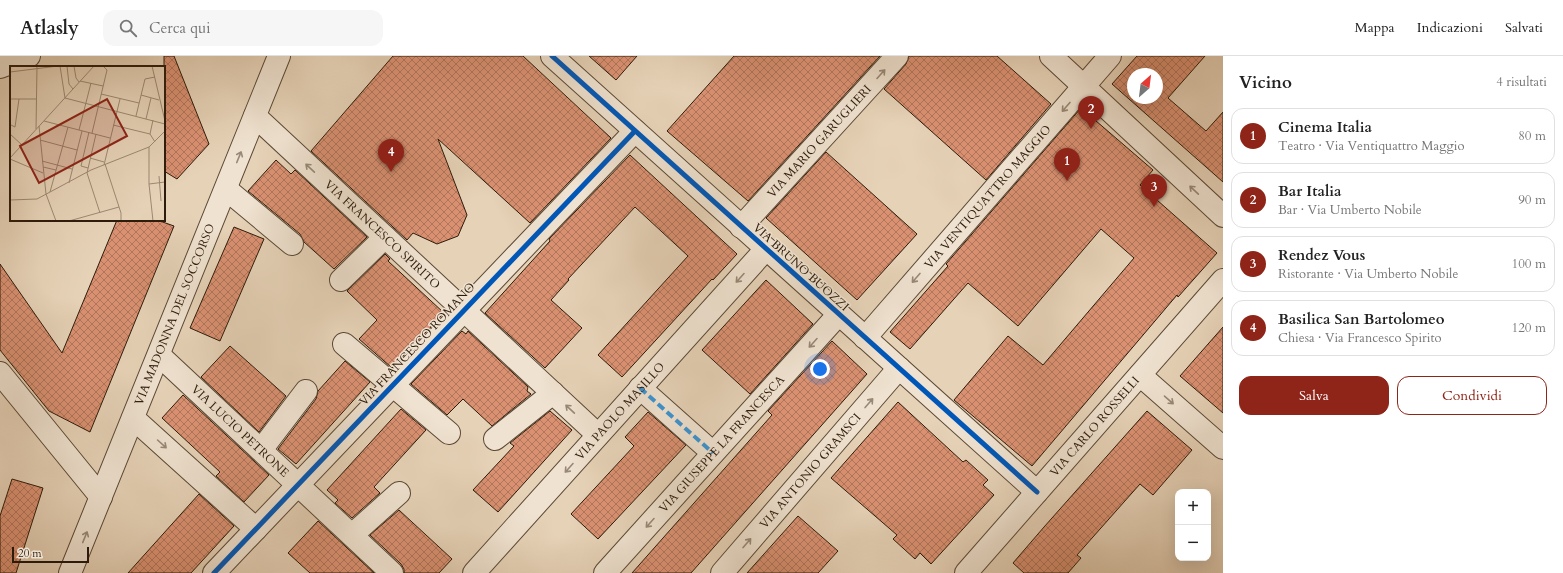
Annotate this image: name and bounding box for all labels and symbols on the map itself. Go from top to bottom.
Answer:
inset map [10,66,165,221]
north arrow [1127,68,1163,104]
one-way arrow [876,69,885,79]
street label: VIA MARIO GARUGLIERI [764,81,875,201]
pin: 2 [1078,96,1104,129]
one-way arrow [1062,101,1071,111]
street label: VIA VENTIQUATTRO MAGGIO [921,121,1055,272]
pin: 4 [378,139,404,172]
pin: 1 [1054,148,1080,181]
one-way arrow [235,151,243,163]
one-way arrow [305,163,316,172]
pin: 3 [1141,174,1167,207]
street label: VIA FRANCESCO SPIRITO [321,177,444,292]
one-way arrow [1189,185,1200,194]
street label: VIA BRUNO BUOZZI [749,219,853,315]
street label: VIA MADONNA DEL SOCCORSO [131,221,218,407]
one-way arrow [735,273,745,283]
one-way arrow [912,273,921,284]
street label: VIA FRANCESCO ROMANO [356,279,478,409]
one-way arrow [808,338,817,348]
street label: VIA PAOLO MASILLO [572,359,668,463]
your location [810,359,830,379]
street label: VIA GIUSEPPE LA FRANCESCA [655,371,788,516]
street label: VIA CARLO ROSSELLI [1046,373,1143,480]
street label: VIA LUCIO PETRONE [188,381,292,481]
one-way arrow [1164,396,1174,405]
one-way arrow [864,397,873,408]
one-way arrow [565,404,575,413]
street label: VIA ANTONIO GRAMSCI [756,410,865,532]
one-way arrow [157,439,167,448]
one-way arrow [564,463,573,473]
one-way arrow [646,518,655,528]
one-way arrow [81,531,89,543]
one-way arrow [743,538,752,549]
scale bar [12,545,89,564]

